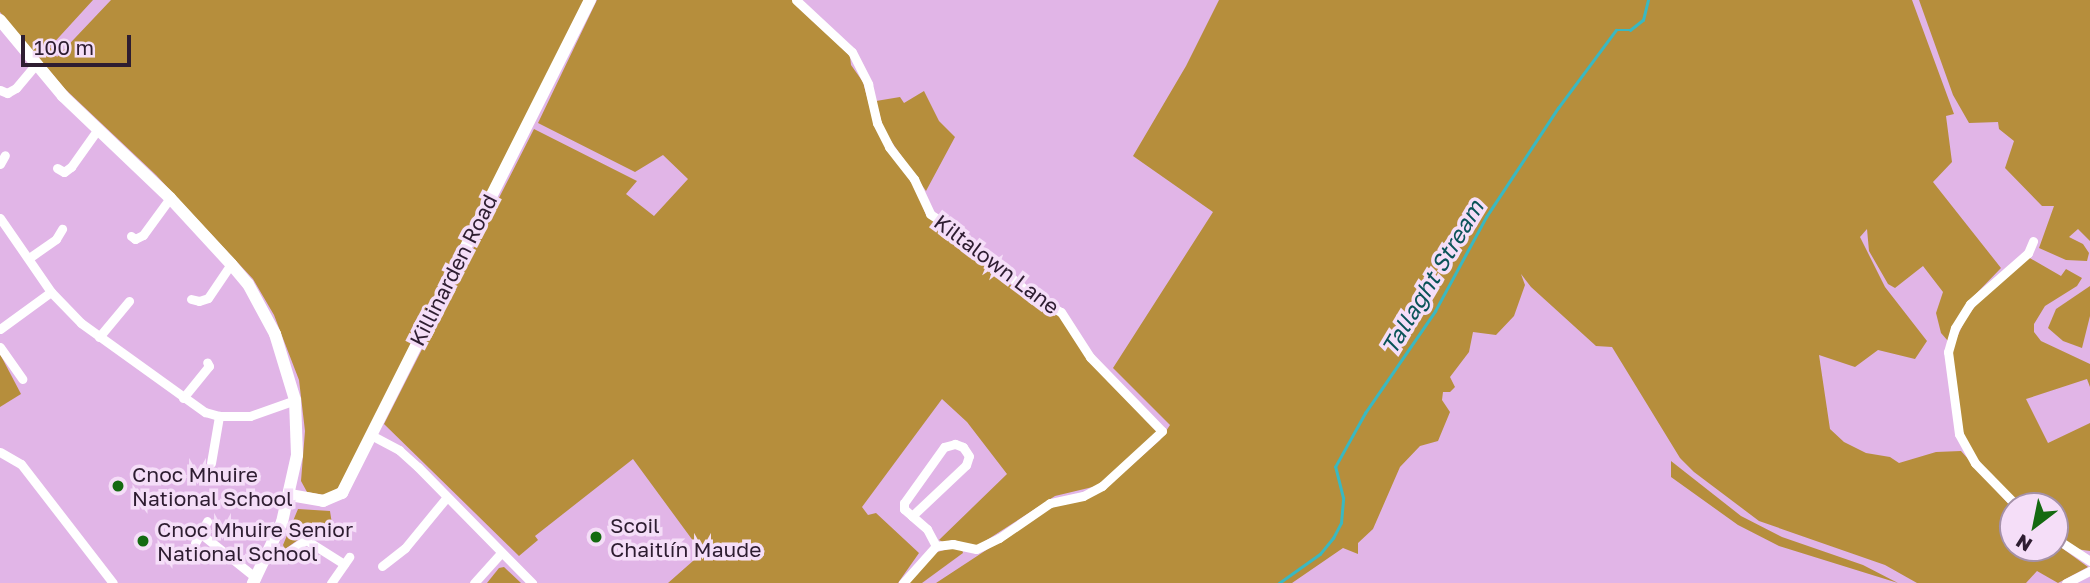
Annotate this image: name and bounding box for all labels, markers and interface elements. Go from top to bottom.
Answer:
scale bar [24,21,135,65]
text: 100 m [34,34,94,60]
street label: Killinarden Road [404,190,502,350]
water label: Tallaght Stream [1375,195,1489,359]
street label: Kiltalown Lane [930,209,1064,319]
place label: Cnoc Mhuire National School [132,461,293,511]
marker: Cnoc Mhuire National School [110,478,126,494]
north arrow [1999,492,2069,562]
place label: Scoil Chaitlín Maude [610,512,761,562]
place label: Cnoc Mhuire Senior National School [157,516,353,566]
marker: Scoil Chaitlín Maude [588,529,604,545]
text: N [2011,530,2036,557]
marker: Cnoc Mhuire Senior National School [135,533,151,549]

